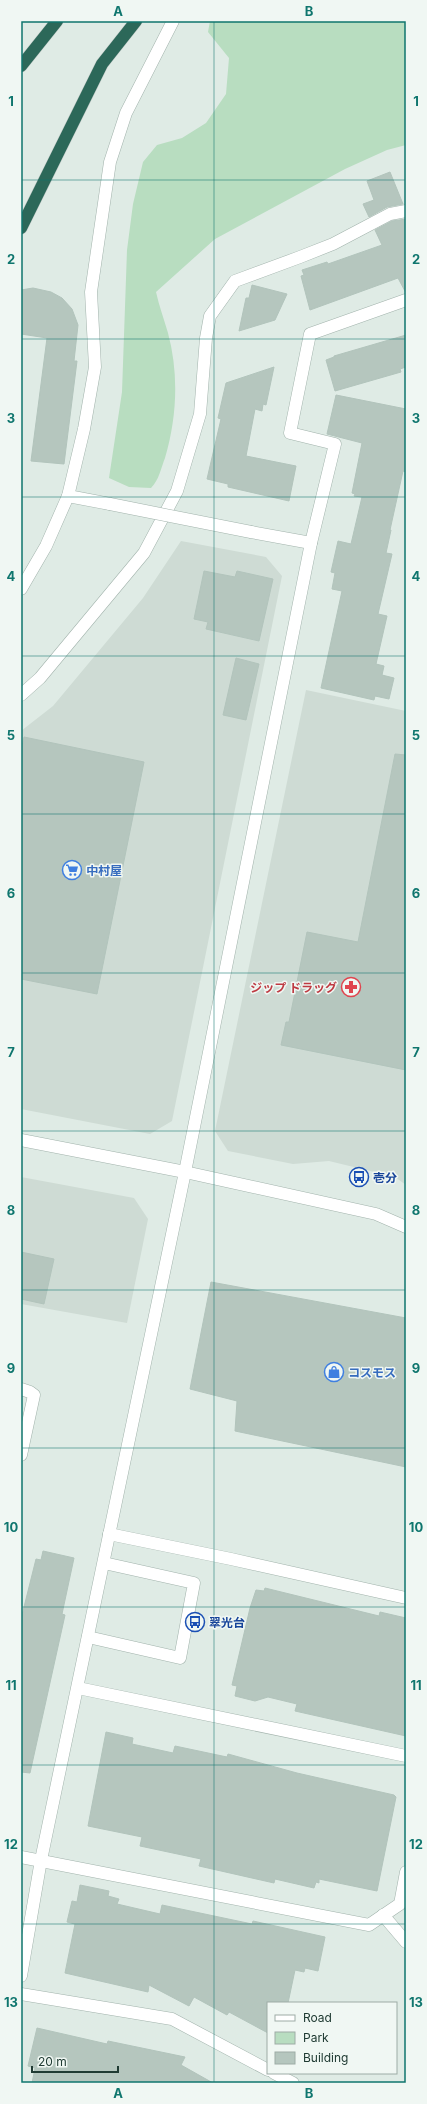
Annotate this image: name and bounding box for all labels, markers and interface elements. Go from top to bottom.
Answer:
text: A [113,3,123,19]
text: B [305,3,314,19]
text: 1 [8,93,14,109]
text: 1 [413,93,419,109]
text: 2 [7,251,15,267]
text: 2 [412,251,420,267]
text: 3 [7,410,15,426]
text: 3 [412,410,420,426]
text: 4 [7,568,16,584]
text: 4 [412,568,421,584]
text: 5 [7,727,15,743]
text: 5 [412,727,420,743]
supermarket icon: 中村屋 [61,859,83,881]
place label: 中村屋 [86,863,122,878]
text: 6 [7,885,15,901]
text: 6 [412,885,420,901]
pharmacy icon: ジップ ドラッグ [340,976,362,998]
place label: ジップ ドラッグ [250,980,337,995]
text: 7 [7,1044,15,1060]
text: 7 [412,1044,420,1060]
bus stop icon: 壱分 [348,1166,370,1188]
place label: 壱分 [373,1170,397,1185]
text: 8 [7,1202,15,1218]
text: 8 [412,1202,420,1218]
text: 9 [7,1360,15,1376]
text: 9 [412,1360,420,1376]
shop icon: コスモス [323,1361,345,1383]
place label: コスモス [348,1365,396,1380]
text: 10 [4,1519,18,1535]
text: 10 [409,1519,423,1535]
bus stop icon: 翠光台 [184,1611,206,1633]
place label: 翠光台 [209,1615,245,1630]
text: 11 [5,1677,17,1693]
text: 11 [410,1677,422,1693]
text: 12 [4,1836,18,1852]
text: 12 [409,1836,423,1852]
text: 13 [4,1994,18,2010]
text: 13 [409,1994,423,2010]
legend [267,2002,397,2074]
text: Road [303,2010,332,2025]
text: Park [303,2030,329,2045]
scale bar [32,2048,118,2074]
text: Building [303,2050,348,2065]
text: 20 m [38,2054,67,2069]
text: A [113,2085,123,2101]
text: B [305,2085,314,2101]

